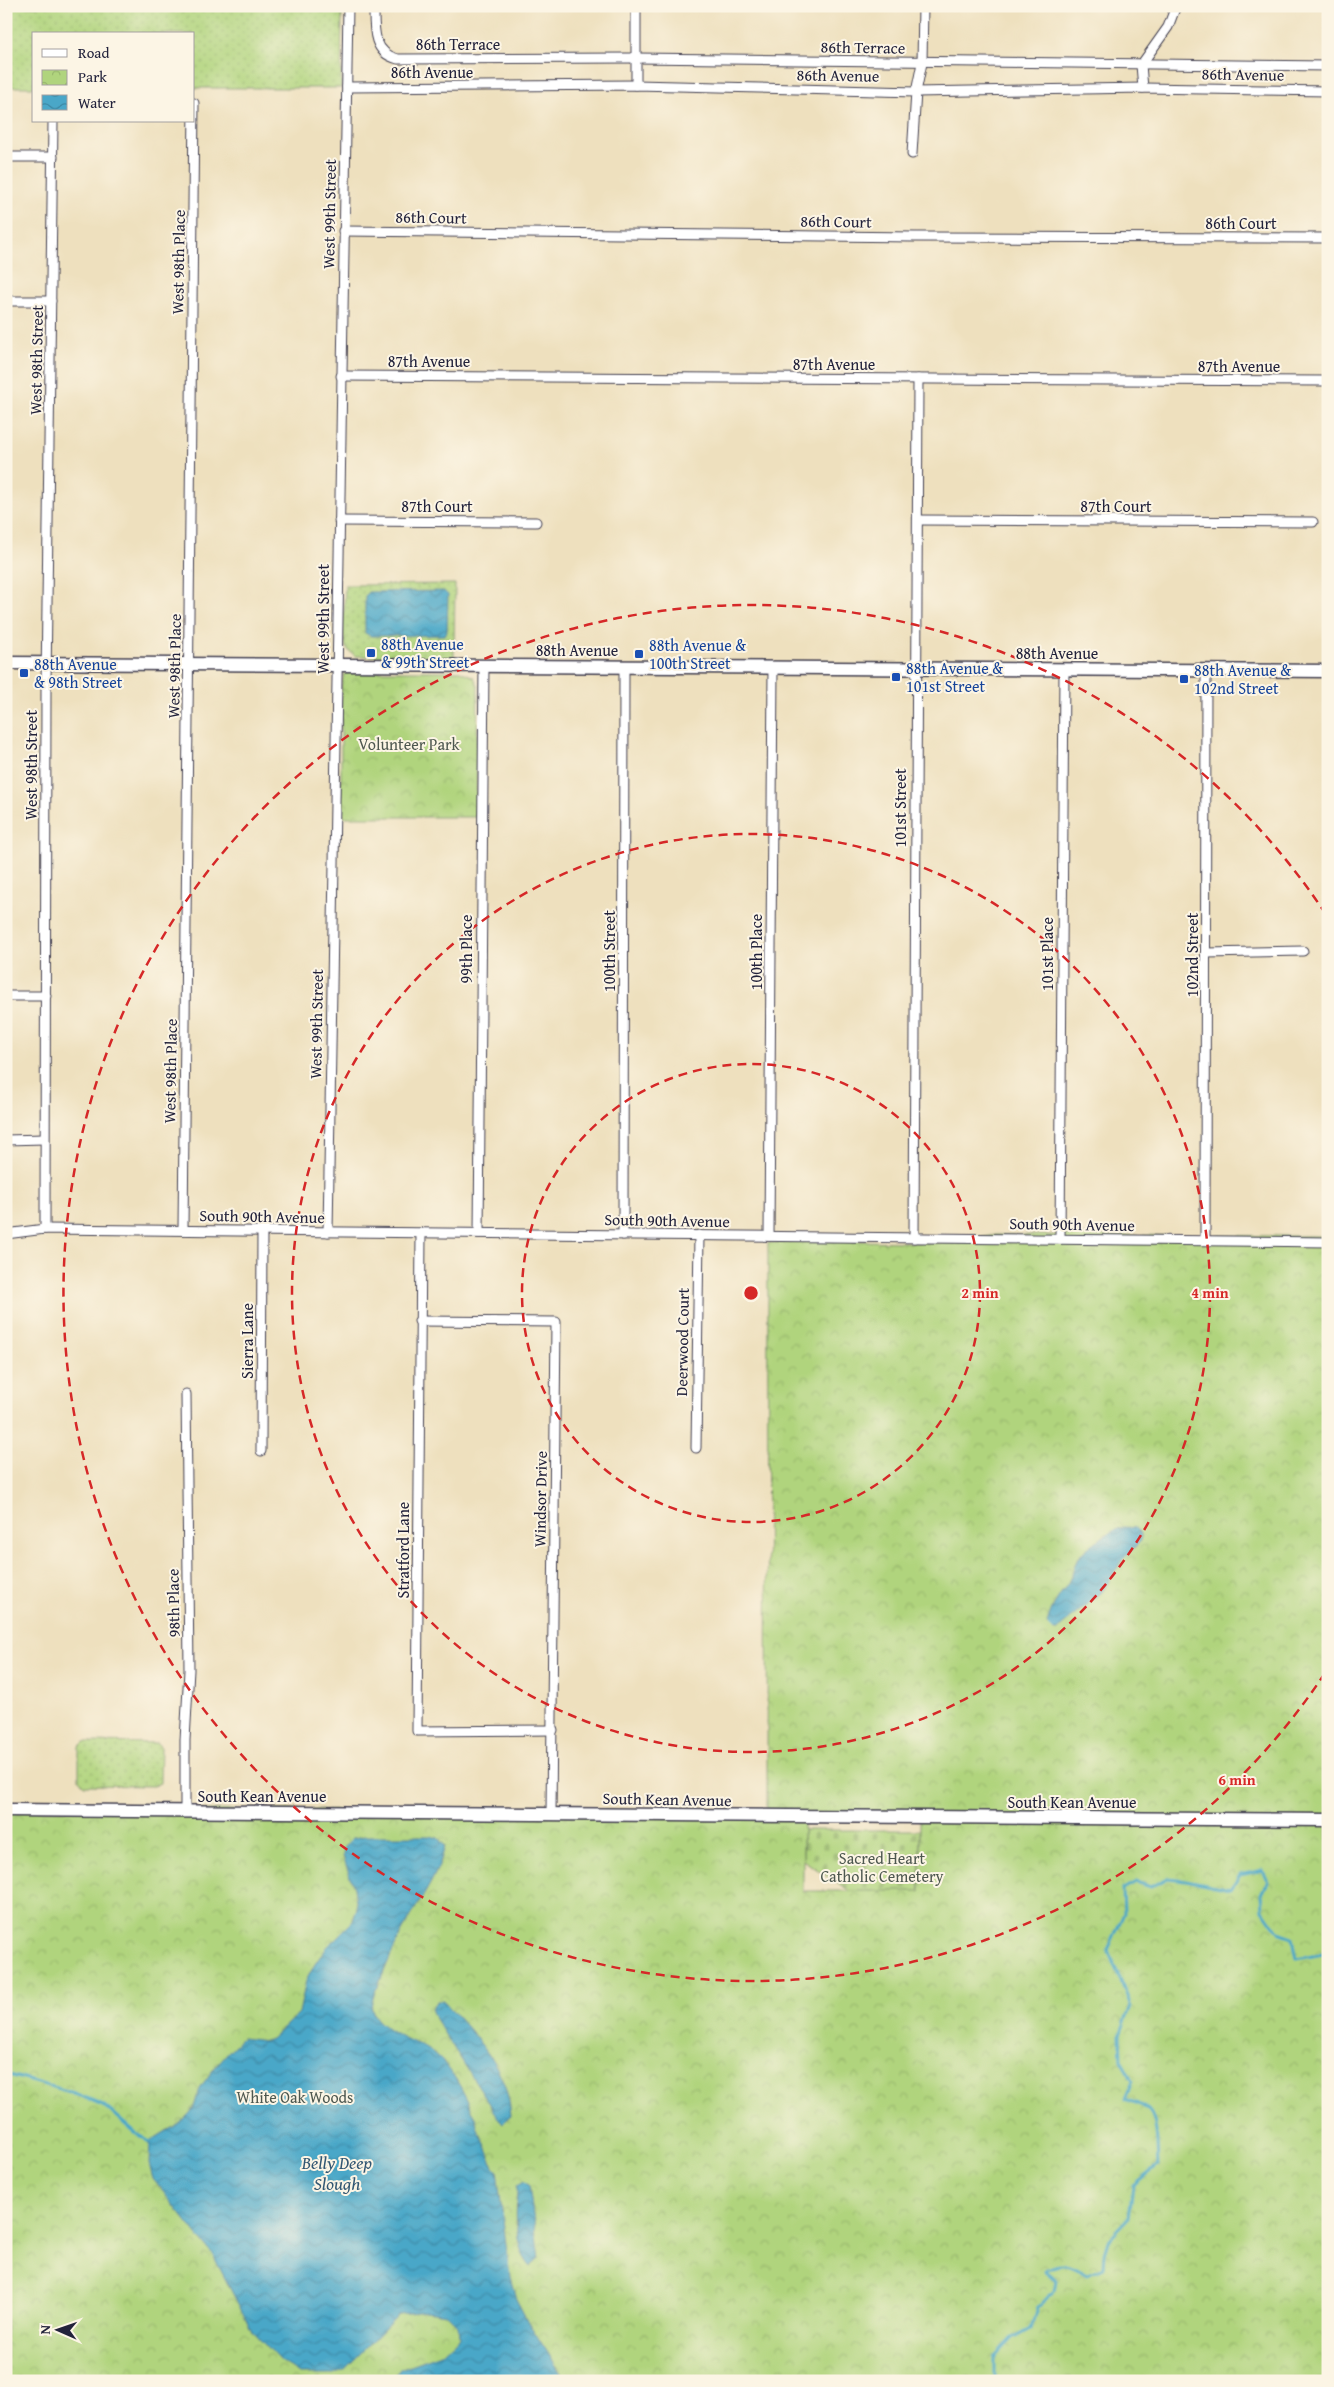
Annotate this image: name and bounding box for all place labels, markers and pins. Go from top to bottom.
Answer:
place label: 88th Avenue & 99th Street [381,632,470,674]
place label: 88th Avenue & 100th Street [649,633,746,675]
marker: 88th Avenue & 99th Street [365,647,377,659]
marker: 88th Avenue & 100th Street [633,648,645,660]
place label: 88th Avenue & 98th Street [34,652,123,694]
place label: 88th Avenue & 101st Street [906,656,1003,698]
place label: 88th Avenue & 102nd Street [1194,658,1291,700]
marker: 88th Avenue & 98th Street [18,667,30,679]
marker: 88th Avenue & 101st Street [890,671,902,683]
marker: 88th Avenue & 102nd Street [1178,673,1190,685]
centre of rings [742,1284,760,1302]

